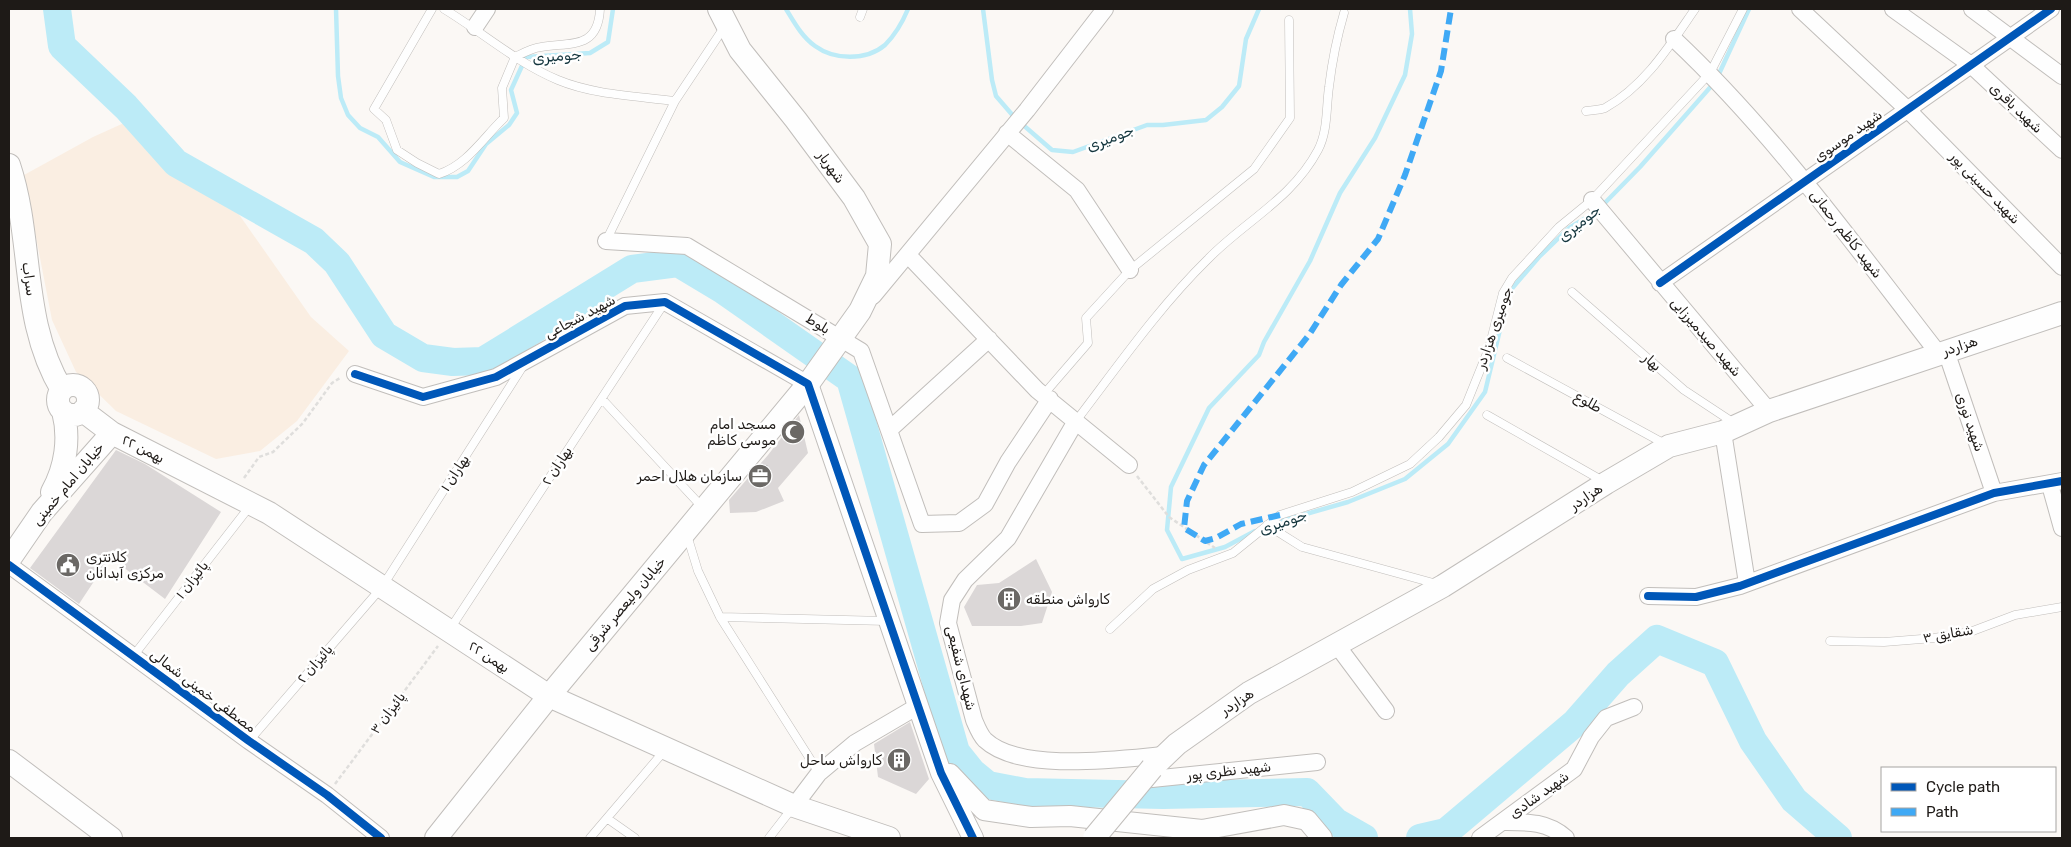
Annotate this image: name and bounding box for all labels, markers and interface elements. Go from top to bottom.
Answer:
water label: جومیری [532,45,582,67]
street label: شهید باقری [1986,79,2046,137]
street label: شهید موسوی [1811,106,1885,166]
water label: جومیری [1084,121,1136,155]
street label: شهریار [813,146,849,187]
street label: شهید حسینی پور [1945,148,2024,228]
street label: شهید کاظم رحمانی [1806,186,1886,282]
water label: جومیری [1554,200,1604,246]
street label: سراب [18,261,40,297]
street label: جومیری هزاردر [1472,285,1516,372]
street label: شهید شجاعی [542,291,618,343]
street label: شهید صیدمیرزایی [1667,294,1745,380]
street label: بلوط [803,310,833,338]
street label: هزاردر [1939,332,1980,360]
street label: بهار [1638,349,1665,375]
street label: طلوع [1570,388,1605,418]
street label: شهید نوری [1952,390,1988,454]
place label: مسجد امام موسی کاظم [707,416,776,449]
mosque icon: مسجد امام موسی کاظم [780,419,806,445]
street label: ۲۲ بهمن [119,431,167,467]
street label: خیابان امام خمینی [28,439,109,530]
street label: بهاران ۲ [538,443,576,489]
street label: بهاران ۱ [437,451,473,495]
office icon: سازمان هلال احمر [747,463,773,489]
place label: سازمان هلال احمر [636,468,742,485]
street label: هزاردر [1565,480,1606,515]
water label: جومیری [1257,505,1309,539]
place label: کلانتری مرکزی آبدانان [86,549,164,582]
public building icon: کلانتری مرکزی آبدانان [55,552,81,578]
street label: خیابان ولیعصر شرقی [581,553,669,655]
street label: پائیزان ۱ [172,558,213,603]
building icon: کارواش منطقه [996,586,1022,612]
place label: کارواش منطقه [1026,591,1110,608]
street label: شقایق ۳ [1921,621,1975,647]
street label: شهدای شفیعی [942,624,980,712]
street label: ۲۲ بهمن [465,637,513,677]
street label: پائیزان ۲ [293,641,337,688]
street label: مصطفی خمینی شمالی [147,646,259,736]
street label: هزاردر [1216,685,1257,720]
street label: پائیزان ۳ [367,689,410,738]
building icon: کارواش ساحل [886,747,912,773]
place label: کارواش ساحل [800,752,883,769]
street label: شهید نظری پور [1185,758,1272,785]
legend [1881,767,2056,832]
street label: شهید شادی [1506,768,1572,822]
text: Cycle path [1926,778,2000,796]
text: Path [1926,803,1959,821]

